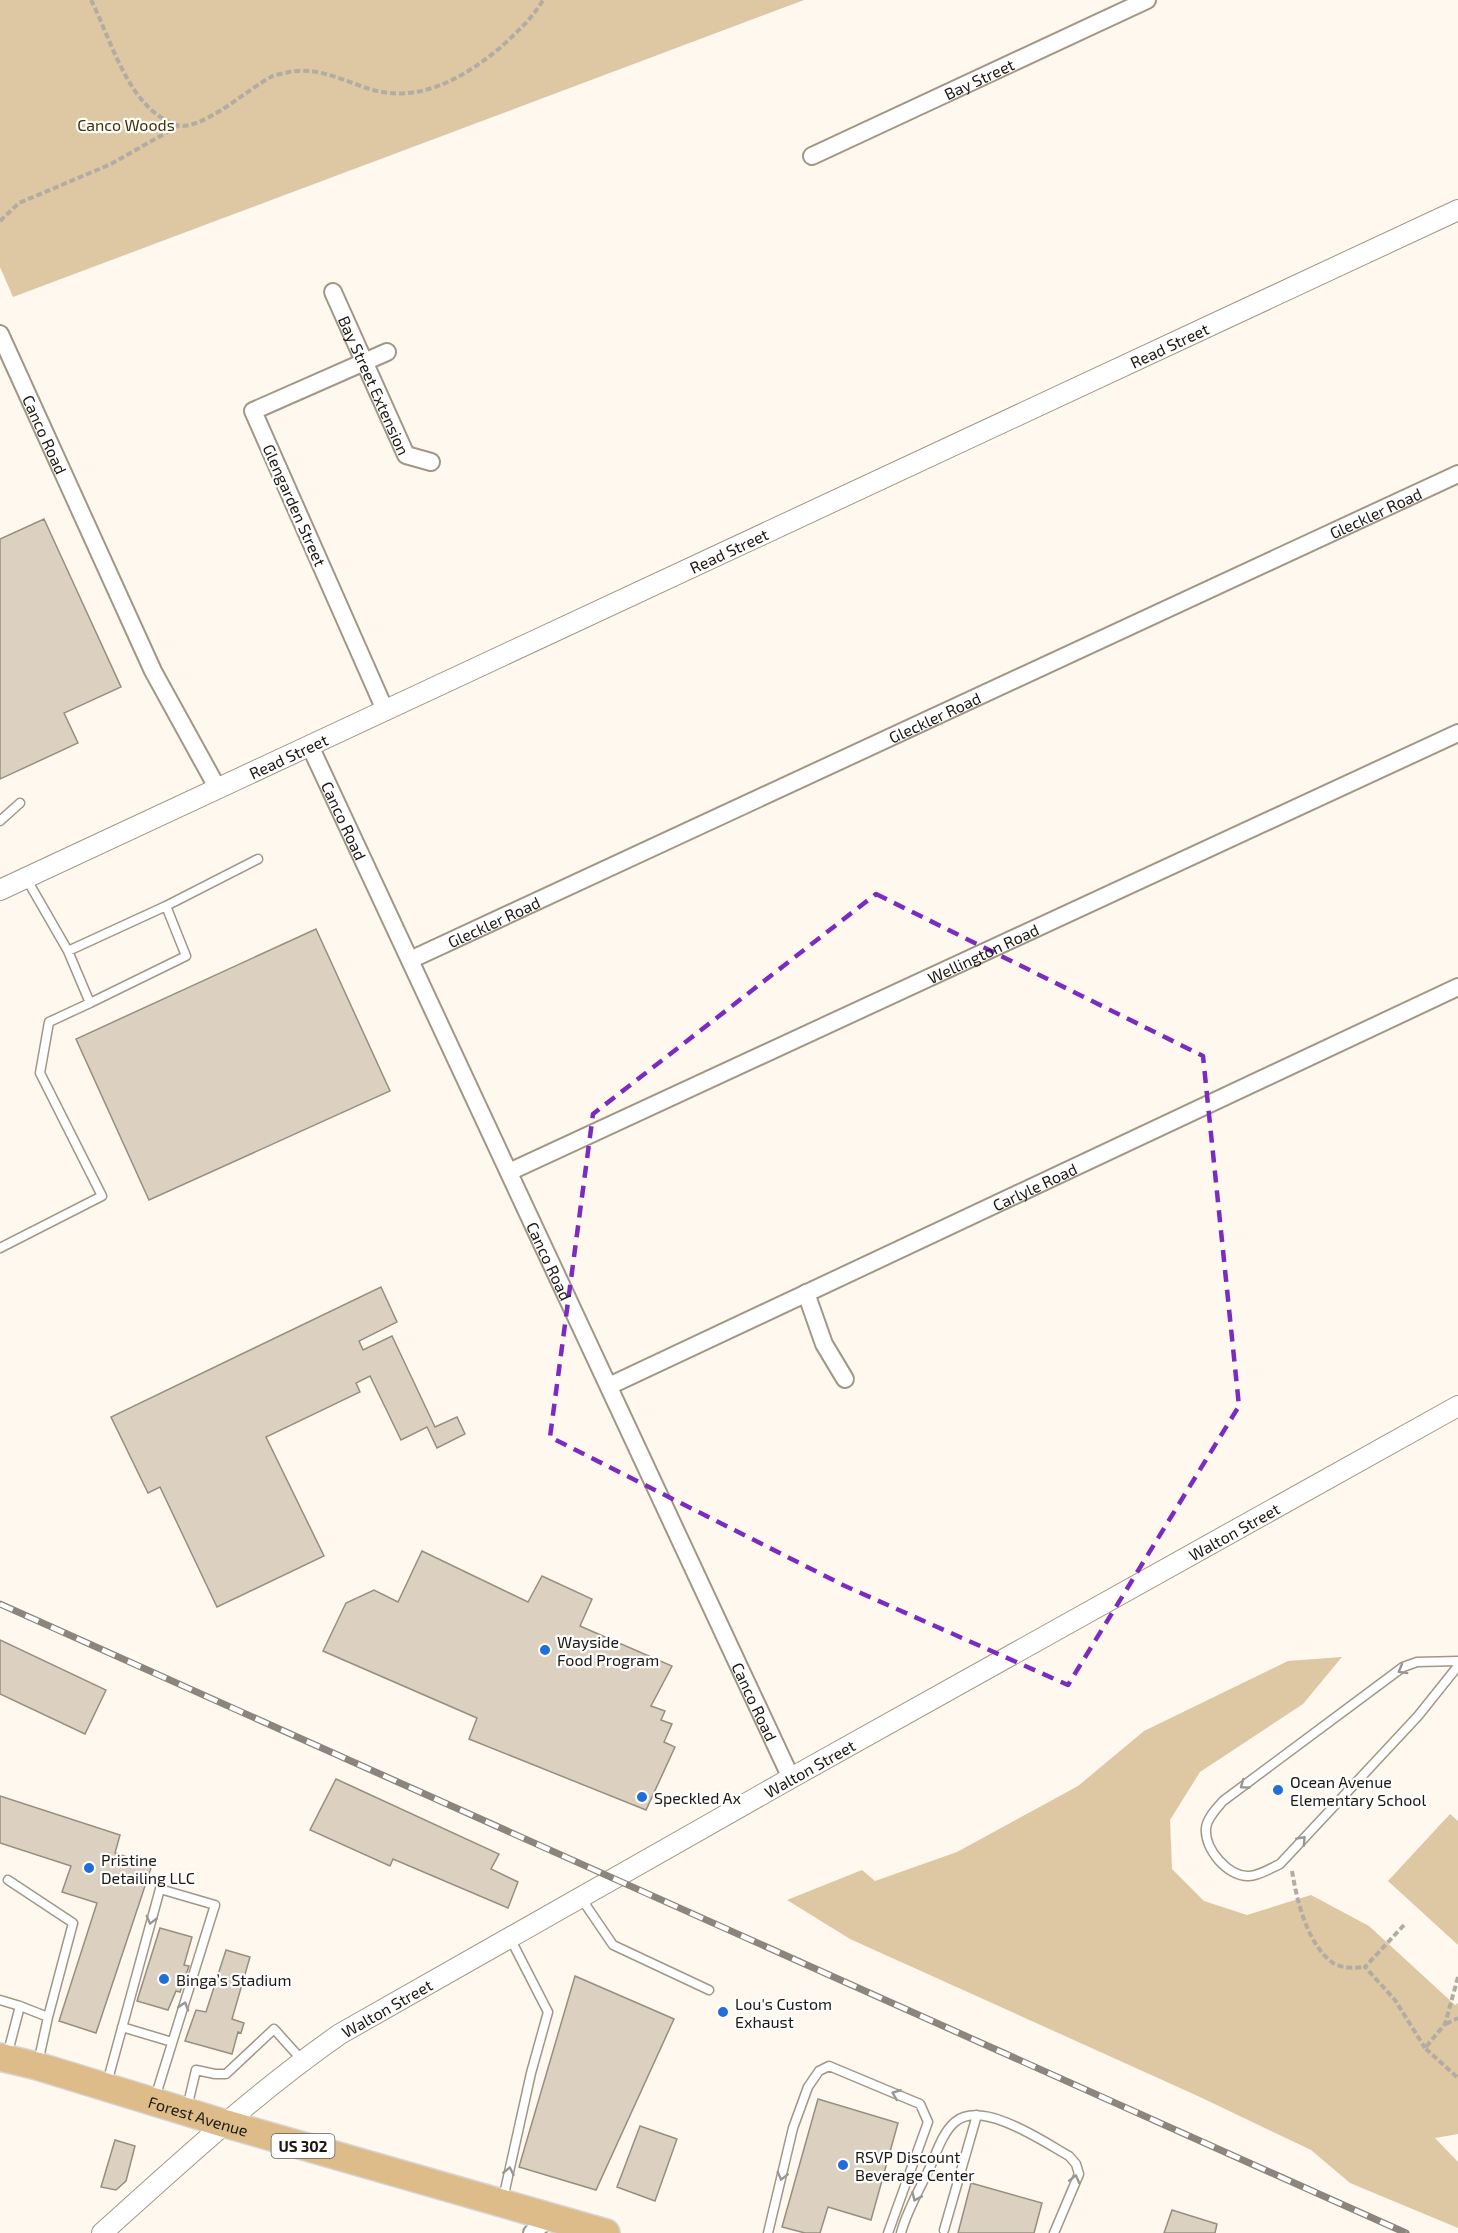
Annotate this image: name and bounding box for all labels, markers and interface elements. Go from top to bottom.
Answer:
street label: Bay Street [941,54,1017,103]
park label: Canco Woods [77,115,175,134]
street label: Bay Street Extension [335,313,414,458]
street label: Read Street [1127,318,1211,371]
street label: Canco Road [19,392,72,477]
street label: Glengarden Street [260,441,330,569]
street label: Gleckler Road [1326,483,1424,542]
street label: Read Street [686,524,771,577]
street label: Gleckler Road [885,687,983,746]
street label: Read Street [246,729,330,782]
street label: Canco Road [318,778,371,863]
street label: Gleckler Road [444,892,543,951]
street label: Wellington Road [924,919,1041,987]
street label: Carlyle Road [989,1158,1080,1214]
street label: Canco Road [524,1219,576,1303]
street label: Walton Street [1185,1498,1282,1564]
place label: Wayside Food Program [557,1632,659,1669]
marker: Wayside Food Program [538,1643,552,1657]
street label: Canco Road [729,1659,782,1744]
one-way arrow [1398,1663,1408,1674]
street label: Walton Street [761,1735,858,1801]
place label: Ocean Avenue Elementary School [1290,1772,1426,1809]
one-way arrow [1240,1778,1251,1789]
marker: Ocean Avenue Elementary School [1271,1783,1285,1797]
place label: Speckled Ax [654,1788,741,1807]
marker: Speckled Ax [635,1790,649,1804]
one-way arrow [1295,1837,1306,1847]
place label: Pristine Detailing LLC [101,1850,195,1887]
marker: Pristine Detailing LLC [82,1861,96,1875]
one-way arrow [146,1914,159,1924]
place label: Binga’s Stadium [176,1970,291,1989]
marker: Binga’s Stadium [157,1972,171,1986]
street label: Walton Street [338,1974,435,2041]
place label: Lou's Custom Exhaust [735,1994,832,2031]
one-way arrow [177,2001,189,2011]
marker: Lou's Custom Exhaust [716,2005,730,2019]
one-way arrow [891,2089,902,2101]
street label: Forest Avenue [146,2091,251,2139]
road number: US 302 [272,2134,334,2158]
place label: RSVP Discount Beverage Center [855,2147,975,2184]
marker: RSVP Discount Beverage Center [836,2158,850,2172]
one-way arrow [502,2166,515,2176]
one-way arrow [776,2170,789,2180]
one-way arrow [1068,2174,1081,2184]
one-way arrow [911,2191,923,2202]

